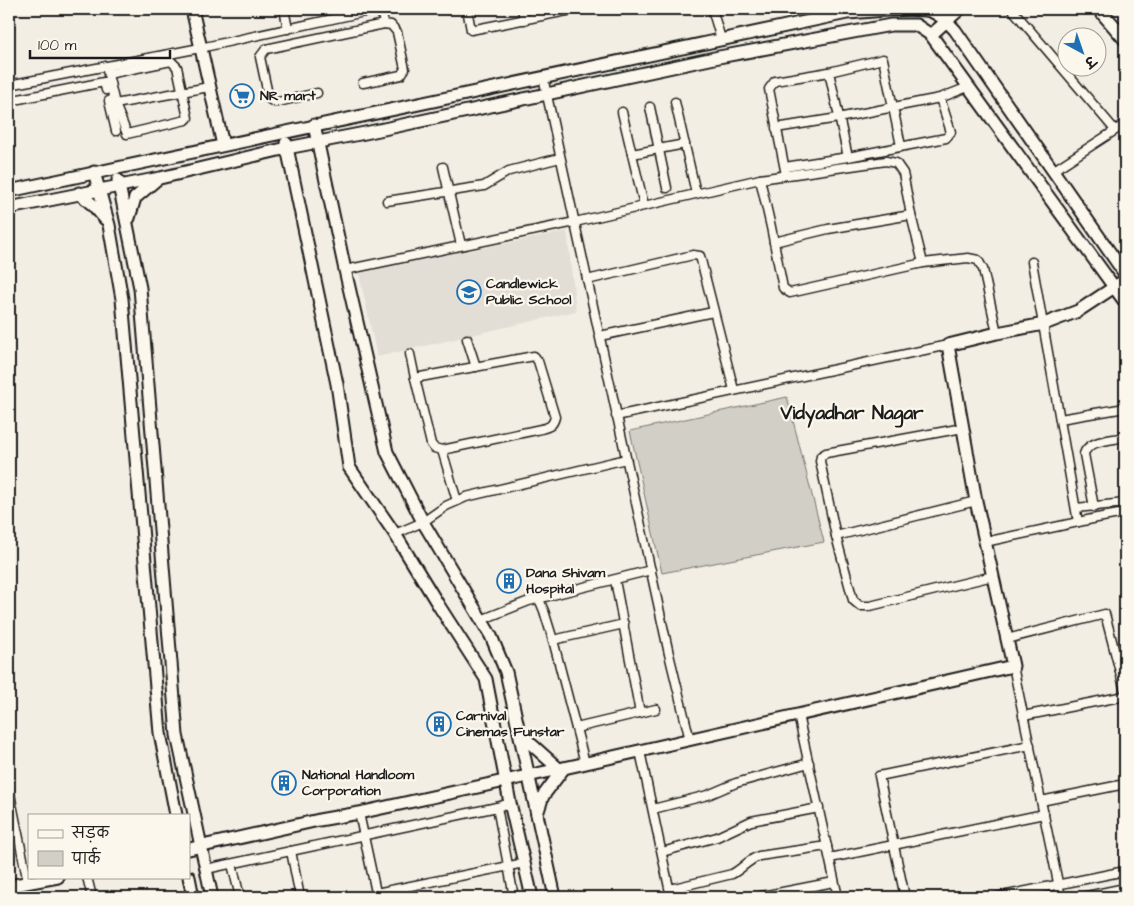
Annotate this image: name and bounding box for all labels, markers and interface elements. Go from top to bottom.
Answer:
scale bar [30,28,170,60]
north arrow [1056,28,1106,78]
text: 100 m [38,35,77,56]
text: उ [1078,49,1101,73]
supermarket icon: NR mart [229,83,255,109]
place label: NR mart [260,86,316,106]
place label: Candlewick Public School [486,274,572,310]
school or university icon: Candlewick Public School [456,279,482,305]
district label: Vidyadhar Nagar [779,400,924,428]
place label: Dana Shivam Hospital [526,563,606,599]
building icon: Dana Shivam Hospital [496,568,522,594]
place label: Carnival Cinemas Funstar [456,706,565,742]
building icon: Carnival Cinemas Funstar [426,711,452,737]
place label: National Handloom Corporation [302,765,415,801]
building icon: National Handloom Corporation [271,770,297,796]
legend [28,814,190,878]
text: सड़क [71,823,110,844]
text: पार्क [71,847,102,870]

